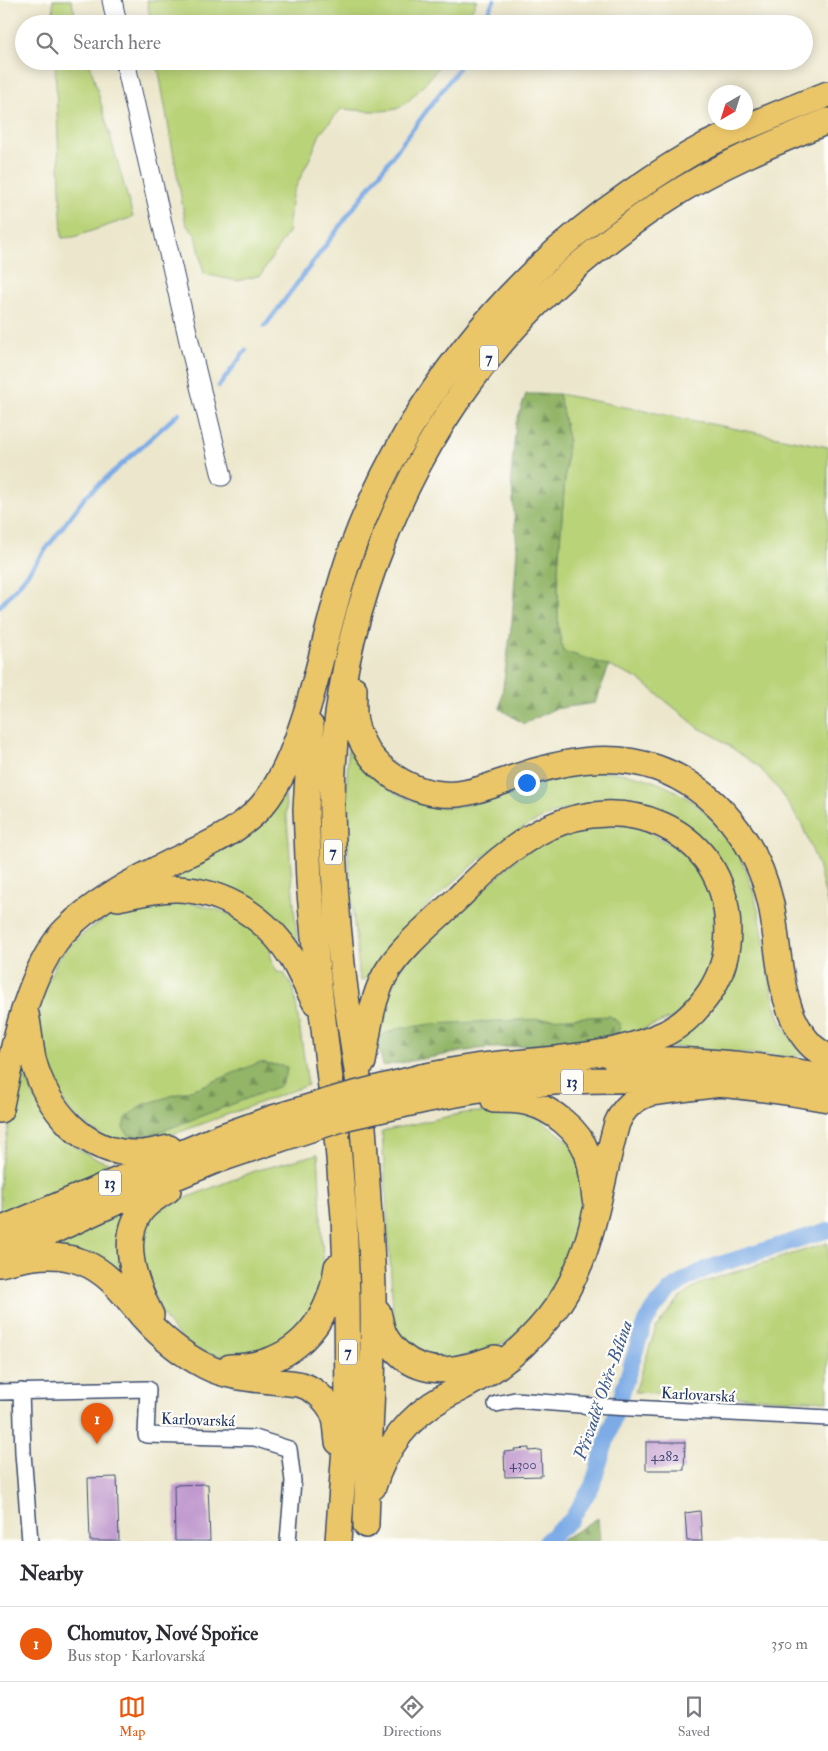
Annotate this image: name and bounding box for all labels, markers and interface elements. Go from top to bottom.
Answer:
search box [15,15,813,70]
icon: search [33,29,61,57]
text: Search here [73,31,161,55]
north arrow [708,85,753,130]
road number: 7 [480,346,498,370]
your location [514,770,540,796]
road number: 7 [324,840,342,864]
road number: 13 [561,1070,583,1094]
road number: 13 [99,1170,121,1196]
water label: Přivaděč Ohře-Bílina [568,1317,638,1464]
road number: 7 [339,1340,357,1364]
street label: Karlovarská [660,1383,736,1407]
pin: 1 [81,1403,113,1444]
street label: Karlovarská [161,1409,236,1431]
house number: 4282 [651,1448,679,1465]
house number: 4300 [509,1456,537,1473]
text: Nearby [20,1560,83,1587]
text: Chomutov, Nové Spořice [67,1622,258,1646]
text: 1 [33,1634,39,1654]
text: 350 m [771,1634,808,1654]
text: Bus stop · Karlovarská [67,1646,205,1666]
tab: Map [118,1693,146,1740]
tab: Directions [383,1693,441,1740]
tab: Saved [678,1693,710,1740]

